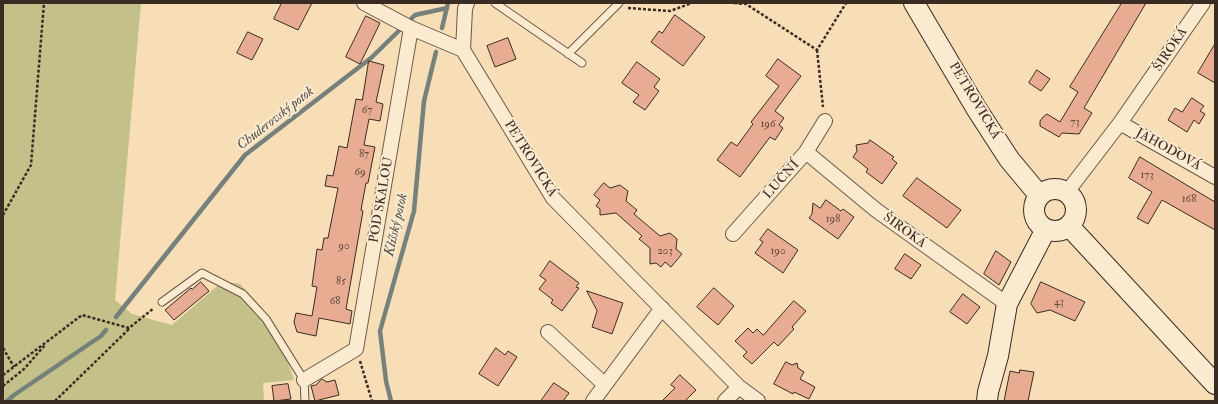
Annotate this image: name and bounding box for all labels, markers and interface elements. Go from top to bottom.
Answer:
street label: ŠIROKÁ [1151,25,1191,75]
street label: PETROVICKÁ [945,60,1003,142]
water label: Chuderovský potok [234,84,318,154]
house number: 67 [362,104,372,118]
house number: 73 [1070,116,1080,130]
street label: PETROVICKÁ [500,118,560,200]
house number: 196 [760,118,776,132]
street label: JAHODOVÁ [1133,126,1203,174]
house number: 87 [359,148,369,162]
street label: POD SKALOU [367,156,397,244]
street label: LUČNÍ [761,158,803,202]
house number: 69 [354,166,366,180]
house number: 173 [1140,169,1154,183]
water label: Klíšský potok [382,192,412,258]
house number: 168 [1182,193,1196,207]
street label: ŠIROKÁ [879,210,929,252]
house number: 198 [826,213,840,227]
house number: 90 [338,240,350,254]
house number: 203 [657,245,673,259]
house number: 190 [770,245,786,259]
house number: 85 [336,275,346,289]
house number: 68 [330,295,340,309]
house number: 43 [1054,296,1064,310]

